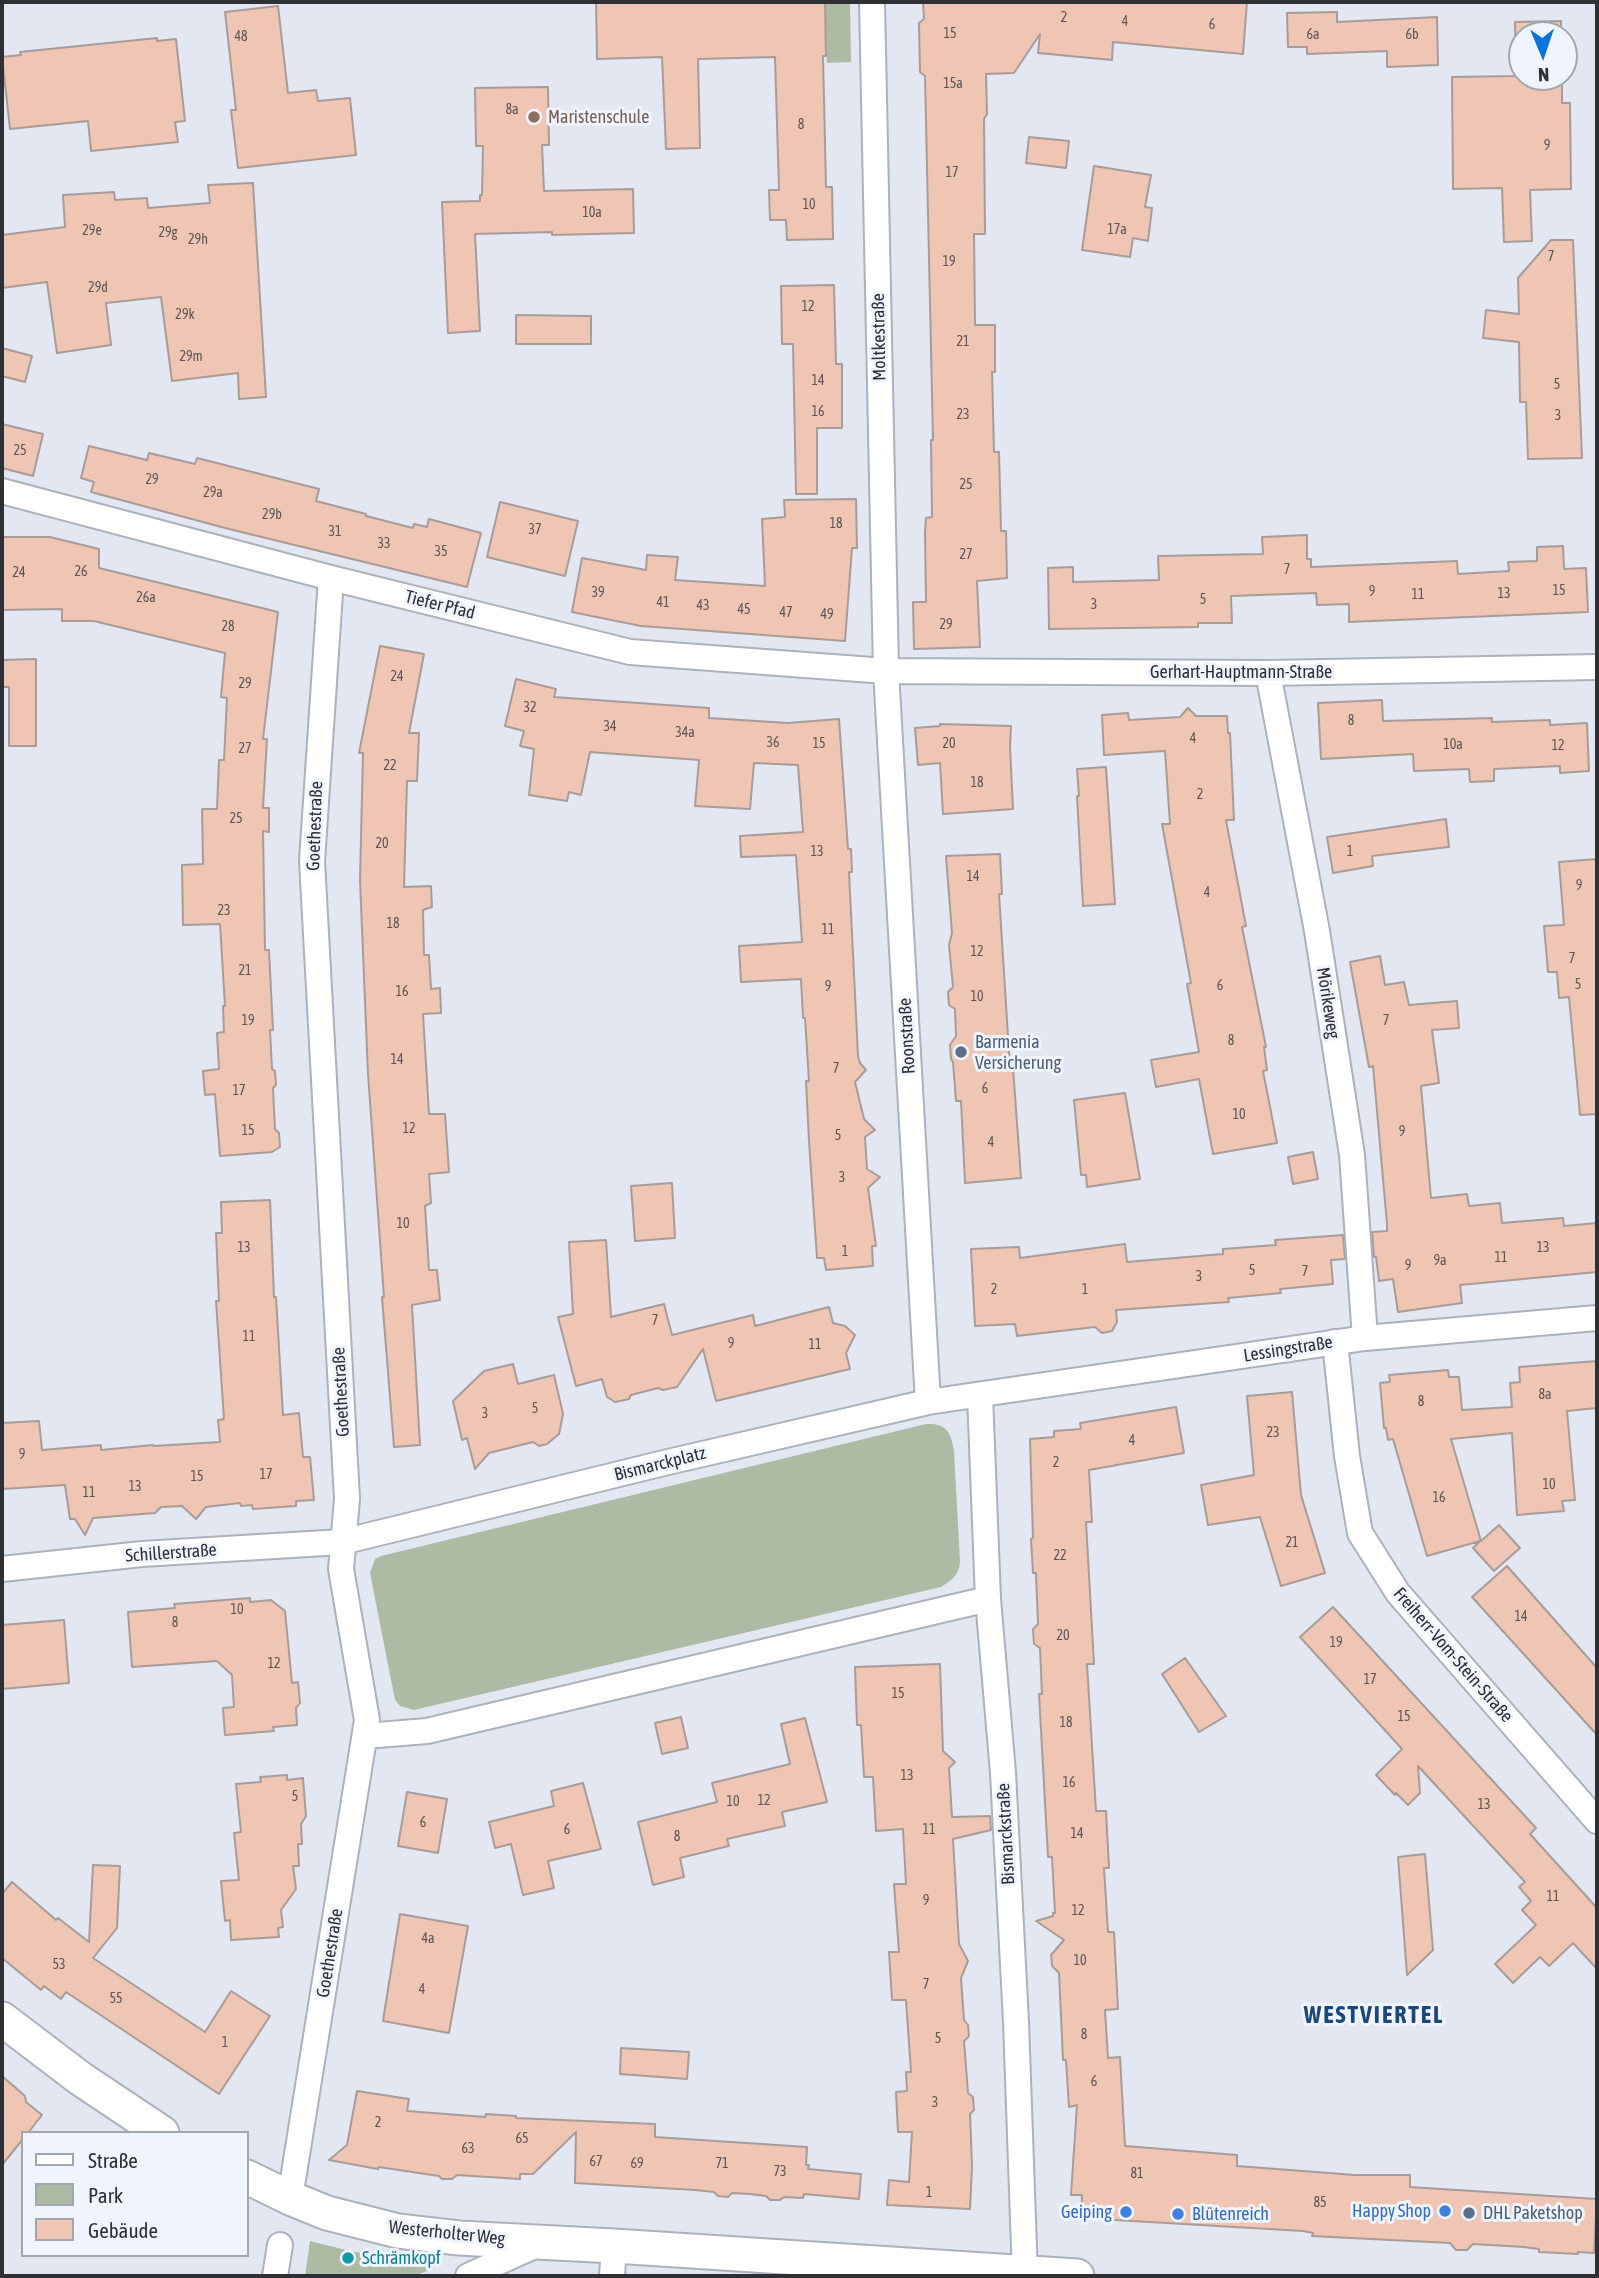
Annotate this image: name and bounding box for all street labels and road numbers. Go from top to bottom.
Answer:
street label: Moltkestraße [867,293,891,381]
street label: Tiefer Pfad [403,586,477,624]
street label: Gerhart-Hauptmann-Straße [1150,661,1332,683]
street label: Goethestraße [303,781,327,871]
street label: Mörikeweg [1312,966,1344,1040]
street label: Roonstraße [894,997,920,1075]
street label: Lessingstraße [1242,1331,1334,1367]
street label: Goethestraße [328,1347,354,1437]
street label: Bismarckplatz [612,1442,708,1486]
street label: Schillerstraße [125,1539,217,1567]
street label: Freiherr-Vom-Stein-Straße [1389,1583,1517,1727]
street label: Bismarckstraße [993,1783,1019,1885]
street label: Goethestraße [312,1907,348,1999]
street label: Westerholter Weg [388,2216,506,2250]

